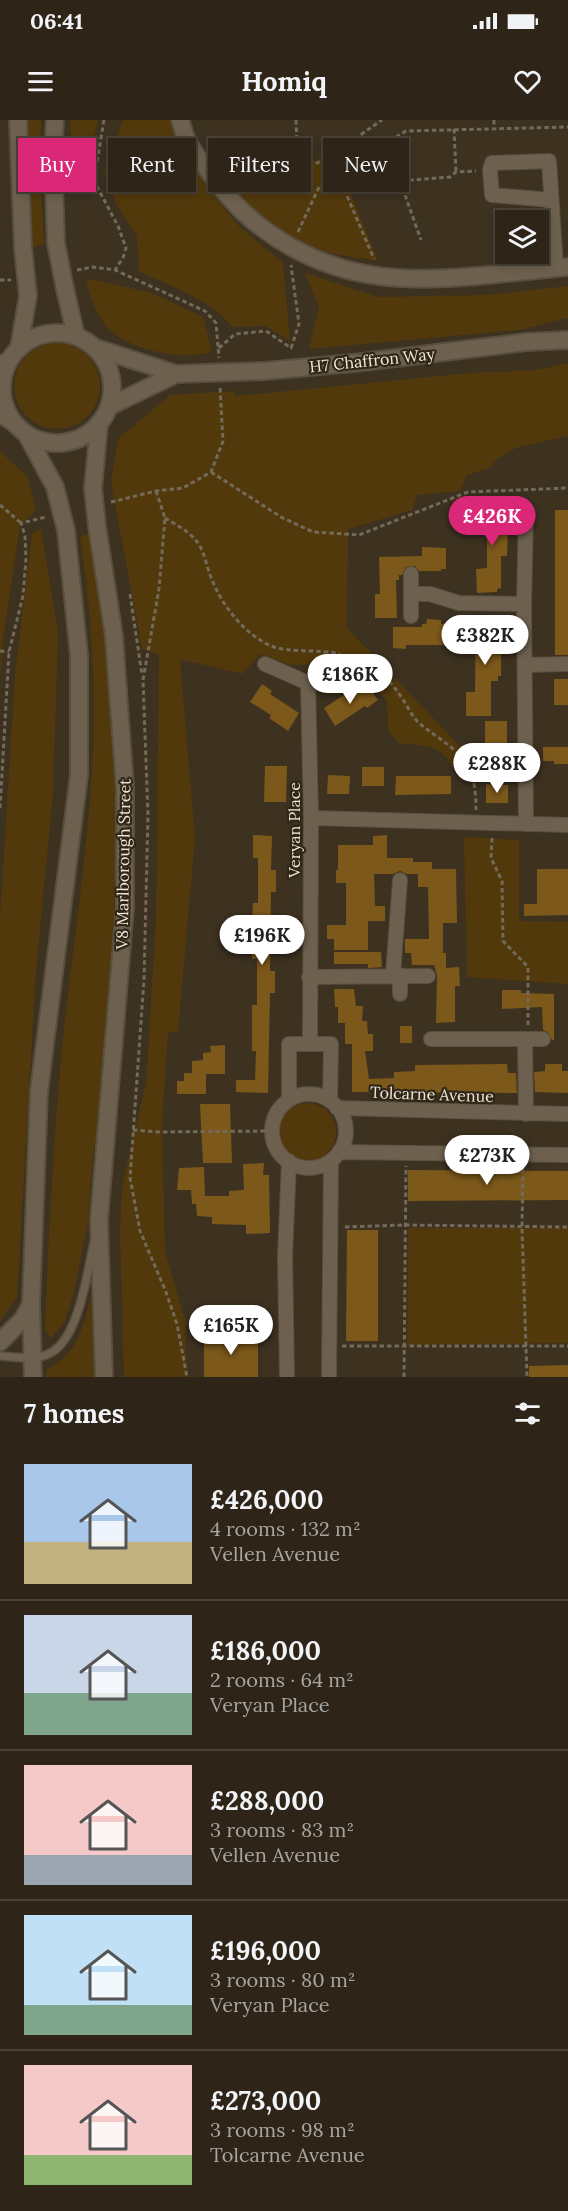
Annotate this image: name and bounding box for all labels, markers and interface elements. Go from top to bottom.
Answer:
text: 06:41 [30,7,83,35]
text: Homiq [241,64,327,98]
icon: menu [24,65,57,98]
icon: heart [511,65,544,98]
chip: Buy [18,138,96,192]
chip: Rent [108,138,196,192]
chip: Filters [208,138,311,192]
chip: New [323,138,409,192]
map controls [495,210,549,264]
button: layers [495,210,549,264]
street label: H7 Chaffron Way [308,343,436,377]
pin: £426K [450,496,534,547]
text: £426K [463,503,521,528]
pin: £382K [443,615,527,666]
text: £382K [456,622,515,647]
pin: £186K [308,654,392,705]
text: £186K [322,661,378,686]
pin: £288K [455,743,539,794]
text: £288K [467,750,527,775]
street label: V8 Marlborough Street [111,778,135,950]
street label: Veryan Place [284,782,304,879]
pin: £196K [220,915,304,966]
text: £196K [234,922,290,947]
street label: Tolcarne Avenue [370,1082,495,1106]
pin: £273K [445,1135,529,1186]
text: £273K [459,1142,515,1167]
pin: £165K [189,1305,273,1356]
text: £165K [203,1312,259,1337]
text: 7 homes [24,1397,124,1430]
icon: filters [511,1397,544,1430]
text: £426,000 [210,1483,324,1516]
icon: home [72,1488,144,1560]
text: 4 rooms · 132 m² [210,1516,361,1541]
text: Vellen Avenue [210,1541,340,1566]
text: £186,000 [210,1634,321,1667]
icon: home [72,1639,144,1711]
text: 2 rooms · 64 m² [210,1667,354,1692]
text: Veryan Place [210,1692,330,1717]
text: £288,000 [210,1784,324,1817]
icon: home [72,1789,144,1861]
text: 3 rooms · 83 m² [210,1817,354,1842]
text: Vellen Avenue [210,1842,340,1867]
text: £196,000 [210,1934,321,1967]
icon: home [72,1939,144,2011]
text: 3 rooms · 80 m² [210,1967,355,1992]
text: Veryan Place [210,1992,330,2017]
text: £273,000 [210,2084,321,2117]
icon: home [72,2089,144,2161]
text: 3 rooms · 98 m² [210,2117,355,2142]
text: Tolcarne Avenue [210,2142,365,2167]

